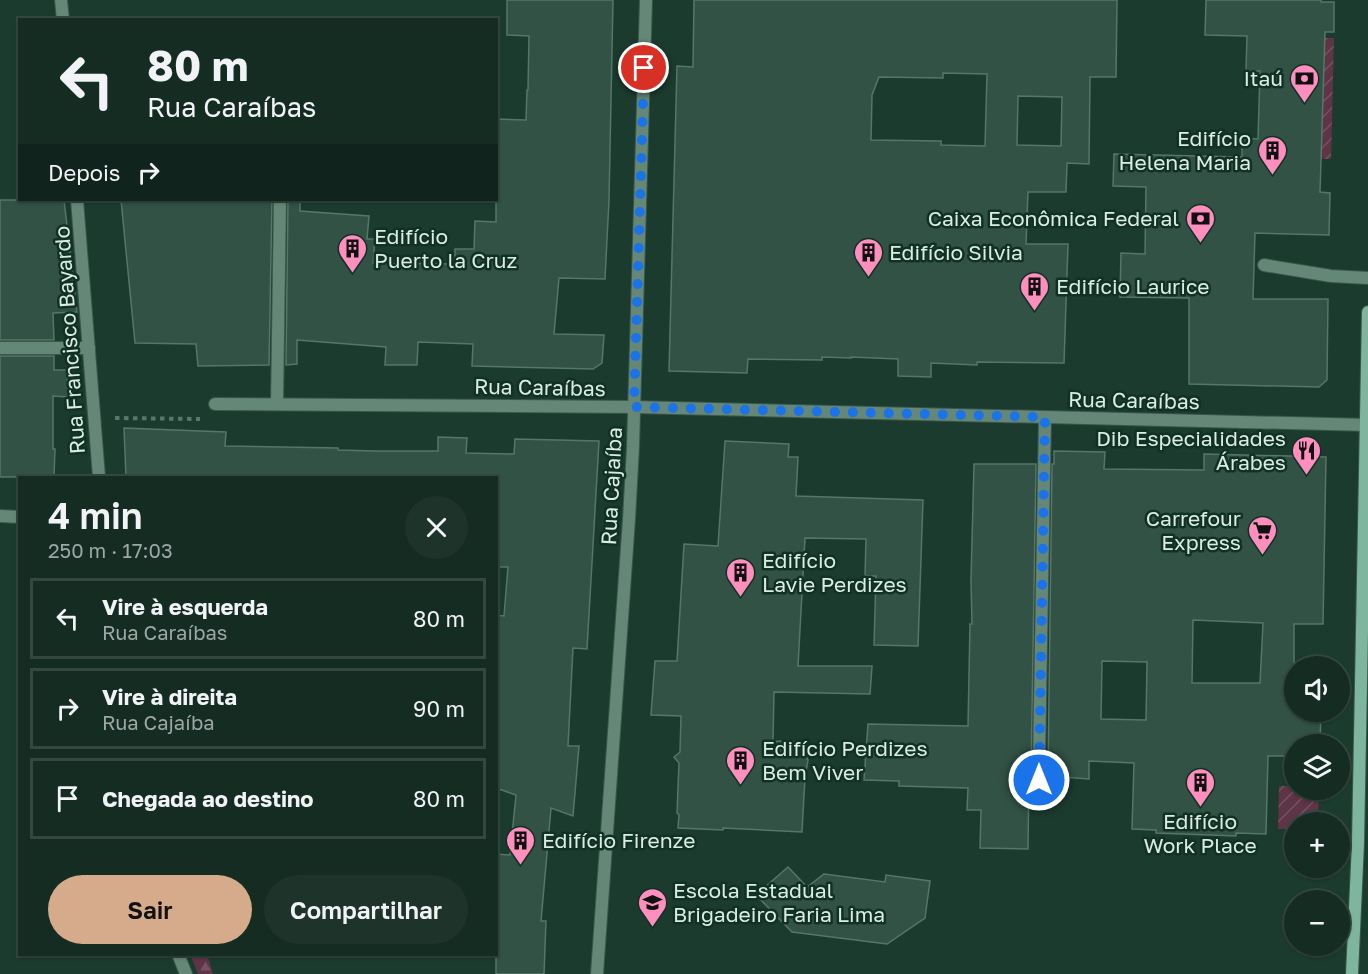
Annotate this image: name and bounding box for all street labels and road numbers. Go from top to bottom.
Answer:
street label: Rua Francisco Bayardo [48,225,90,455]
street label: Rua Caraíbas [474,373,606,401]
street label: Rua Caraíbas [1068,386,1200,414]
street label: Rua Cajaíba [595,426,627,546]

